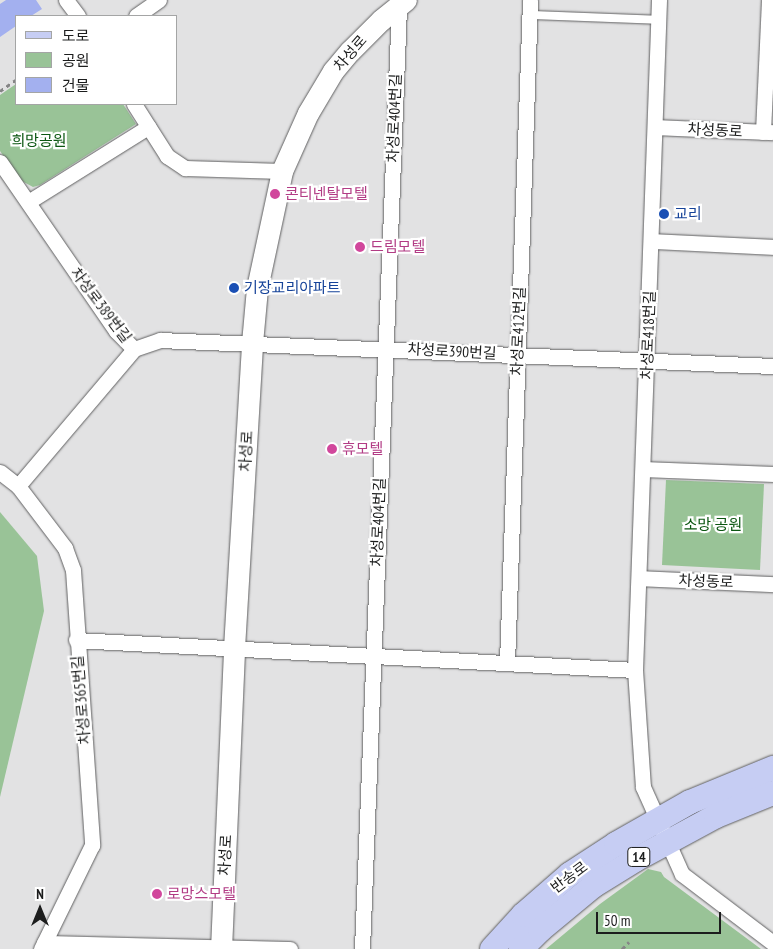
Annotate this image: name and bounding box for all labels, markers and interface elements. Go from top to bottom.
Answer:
legend [15,15,178,105]
text: 도로 [62,26,90,45]
street label: 차성로 [330,31,370,75]
text: 공원 [62,51,90,70]
street label: 차성로404번길 [383,73,405,163]
text: 건물 [62,76,90,95]
street label: 차성동로 [687,120,743,140]
park label: 희망공원 [11,132,67,150]
place label: 콘티넨탈모텔 [285,185,368,203]
marker: 콘티넨탈모텔 [269,188,281,200]
place label: 교리 [674,205,702,223]
marker: 교리 [658,208,670,220]
place label: 드림모텔 [370,238,425,256]
marker: 드림모텔 [354,241,366,253]
street label: 차성로389번길 [67,264,135,346]
place label: 기장교리아파트 [244,279,341,297]
marker: 기장교리아파트 [228,282,240,294]
street label: 차성로412번길 [507,286,529,376]
street label: 차성로418번길 [637,290,659,380]
street label: 차성로390번길 [407,340,497,362]
street label: 차성로 [236,430,256,472]
place label: 휴모텔 [342,440,383,458]
marker: 휴모텔 [326,443,338,455]
street label: 차성로404번길 [367,477,389,567]
park label: 소망 공원 [684,516,742,534]
street label: 차성동로 [678,571,734,591]
street label: 차성로365번길 [68,655,94,745]
street label: 차성로 [215,834,235,876]
road number: 14 [626,846,652,869]
street label: 반송로 [547,857,591,897]
north arrow [15,884,65,934]
text: N [36,885,44,903]
place label: 로망스모텔 [167,885,236,903]
marker: 로망스모텔 [151,888,163,900]
scale bar [598,902,723,934]
text: 50 m [604,911,630,930]

